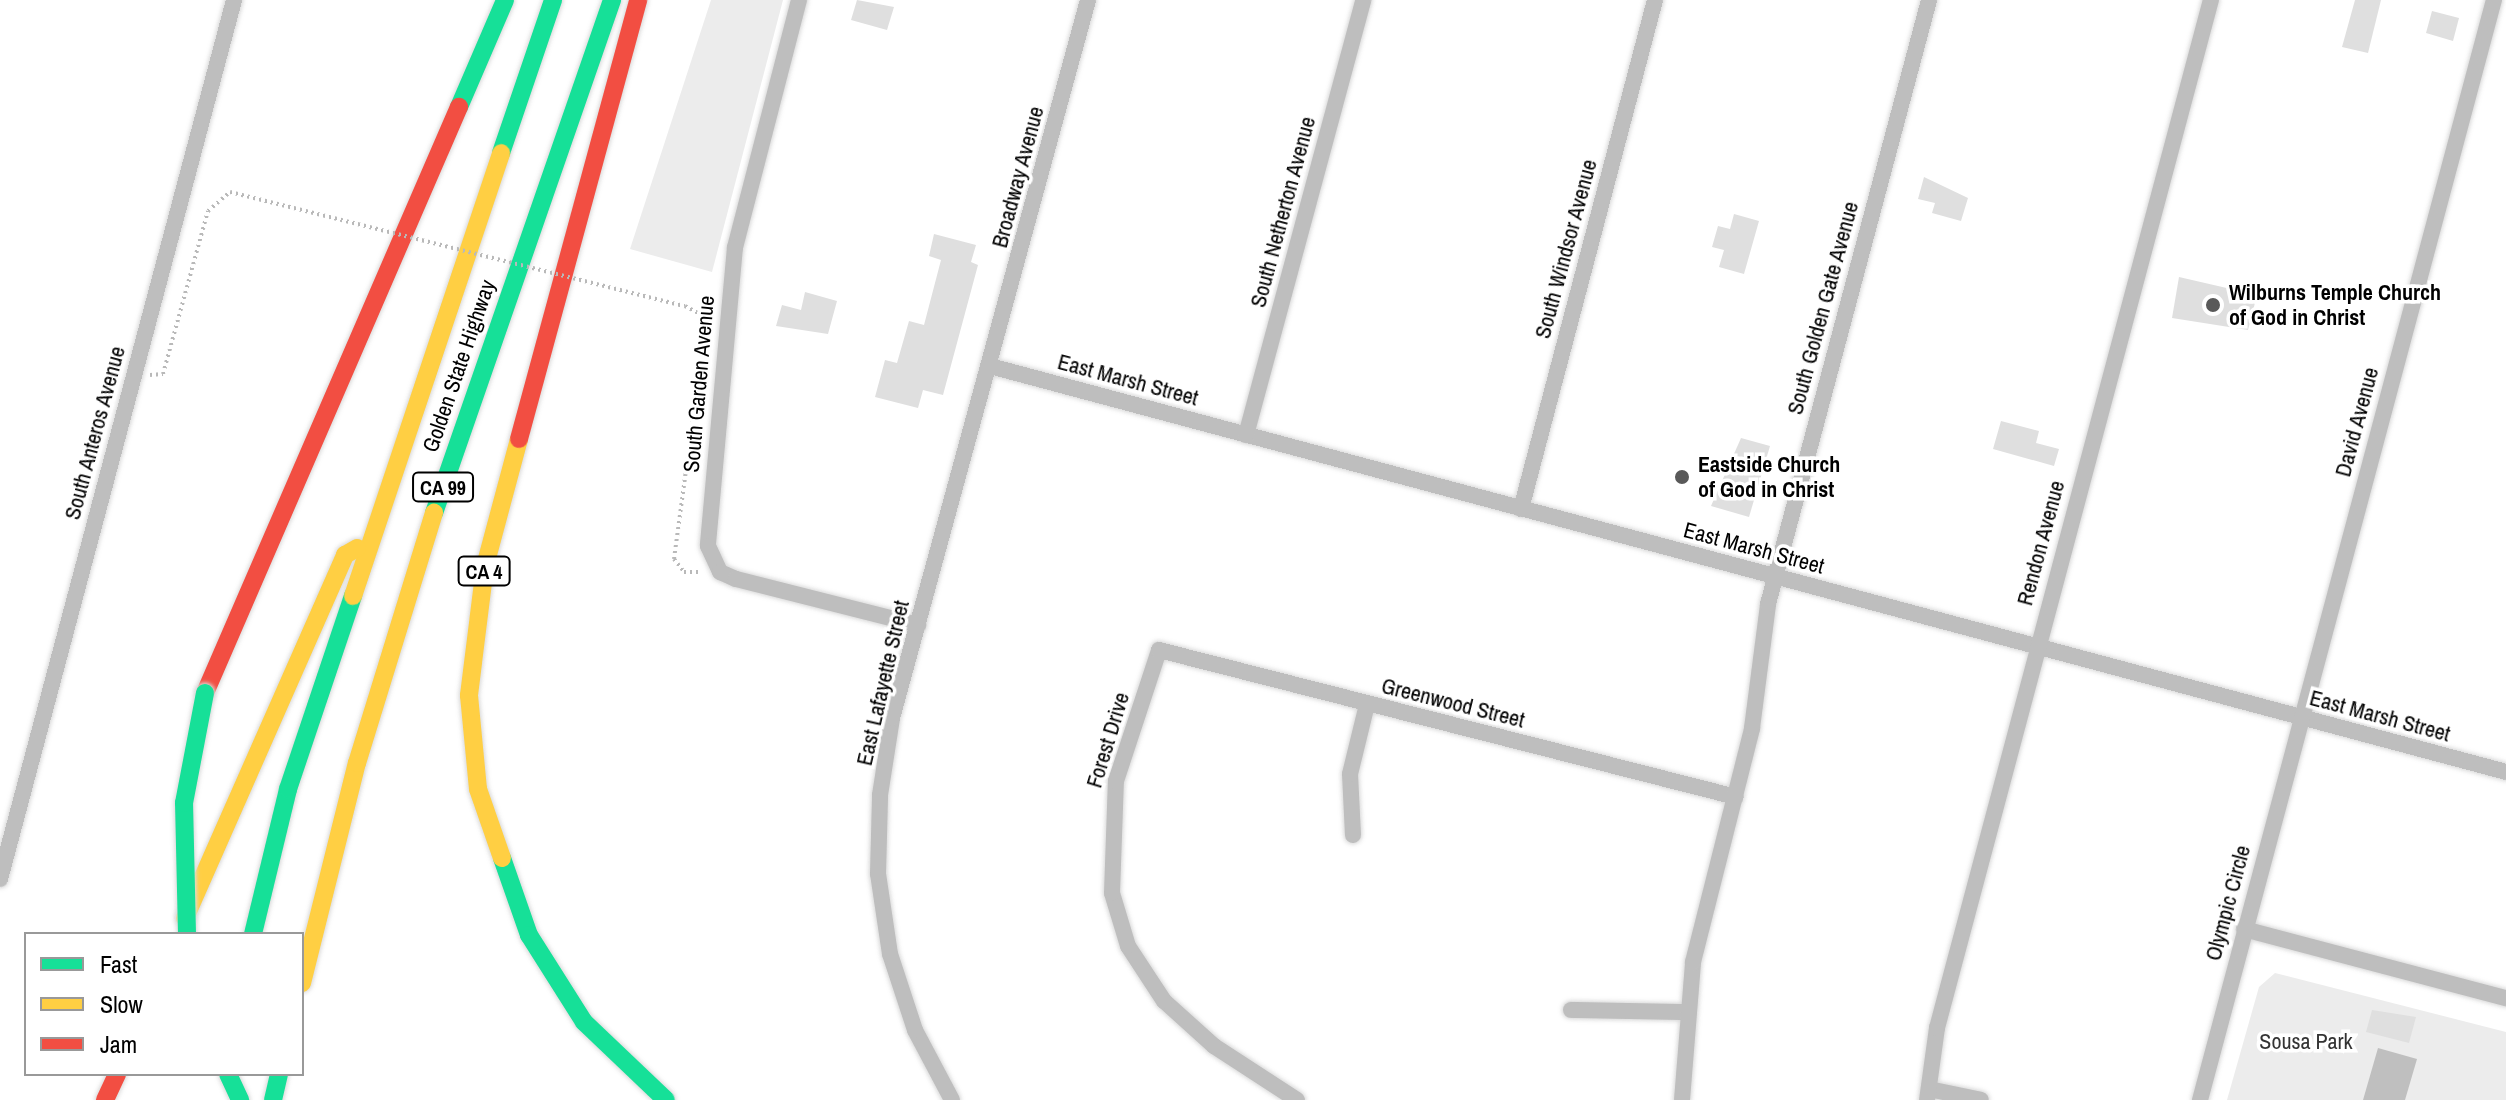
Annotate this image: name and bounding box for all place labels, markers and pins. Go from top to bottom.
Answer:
place label: Wilburns Temple Church of God in Christ [2229,279,2441,330]
marker: Wilburns Temple Church of God in Christ [2204,296,2222,314]
place label: Eastside Church of God in Christ [1698,451,1840,502]
marker: Eastside Church of God in Christ [1673,468,1691,486]

